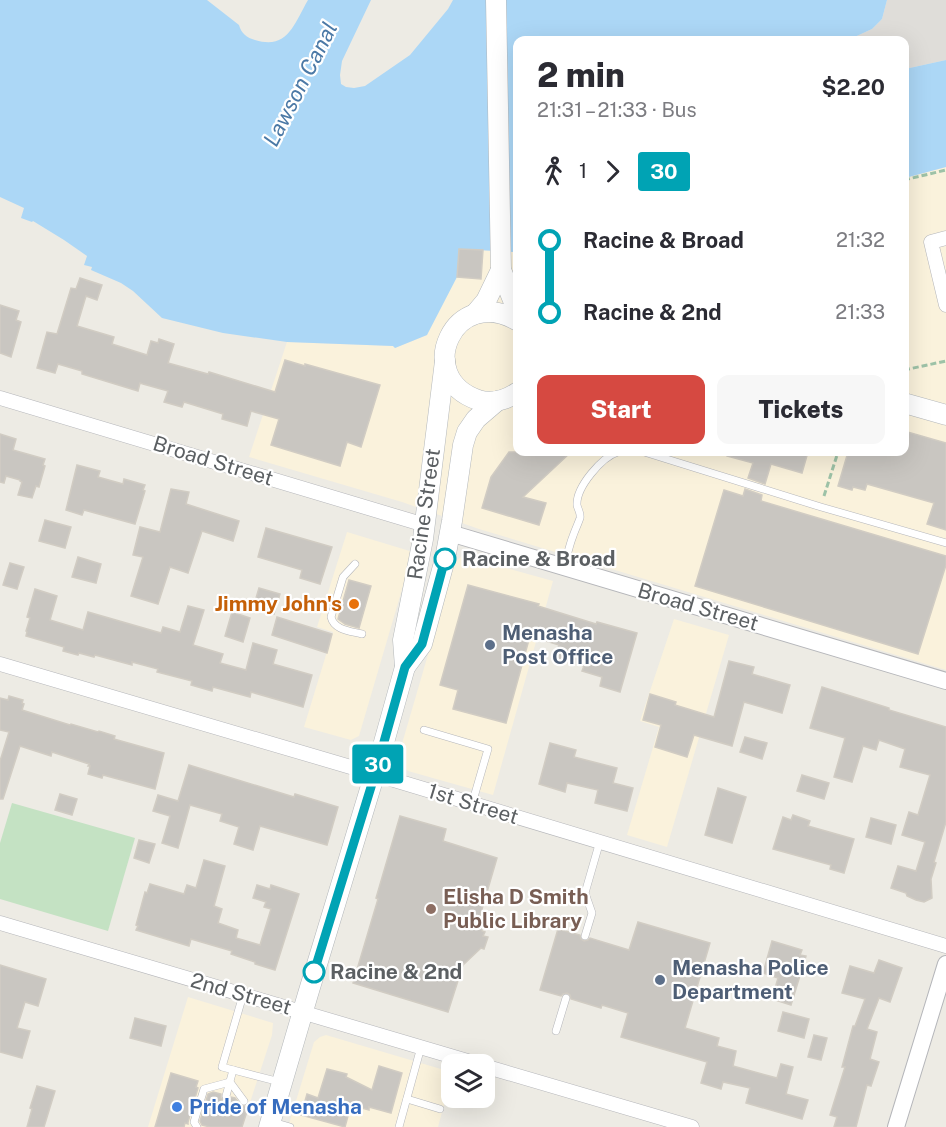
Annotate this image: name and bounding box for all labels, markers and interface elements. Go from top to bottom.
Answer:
water label: Lawson Canal [257,17,343,151]
text: 2 min [537,56,625,94]
text: $2.20 [822,74,885,100]
text: 21:31 – 21:33 · Bus [537,98,697,122]
icon: walk [537,155,570,188]
icon: forward [596,155,629,188]
text: 1 [579,159,587,183]
text: 30 [650,159,678,184]
text: Racine & Broad [583,227,744,253]
text: 21:32 [836,228,885,252]
text: Racine & 2nd [583,299,722,325]
text: 21:33 [835,300,885,324]
button: Start [537,375,705,444]
button: Tickets [717,375,885,444]
street label: Broad Street [150,430,276,491]
street label: Racine Street [402,447,445,581]
place label: Racine & Broad [462,546,616,571]
marker: Racine & Broad [434,548,456,570]
street label: Broad Street [635,577,761,636]
place label: Jimmy John's [215,591,342,616]
marker: Jimmy John's [347,597,361,611]
place label: Menasha Post Office [502,620,613,669]
marker: Menasha Post Office [483,638,497,652]
line badge: 30 [351,744,405,783]
text: 30 [364,752,392,777]
street label: 1st Street [425,778,522,829]
place label: Elisha D Smith Public Library [443,884,589,933]
marker: Elisha D Smith Public Library [424,902,438,916]
place label: Menasha Police Department [672,955,829,1004]
place label: Racine & 2nd [330,959,462,984]
marker: Racine & 2nd [303,961,325,983]
street label: 2nd Street [188,967,294,1020]
marker: Menasha Police Department [653,973,667,987]
map controls [441,1054,495,1108]
button: layers [441,1054,495,1108]
place label: Pride of Menasha [189,1094,362,1119]
marker: Pride of Menasha [170,1100,184,1114]

